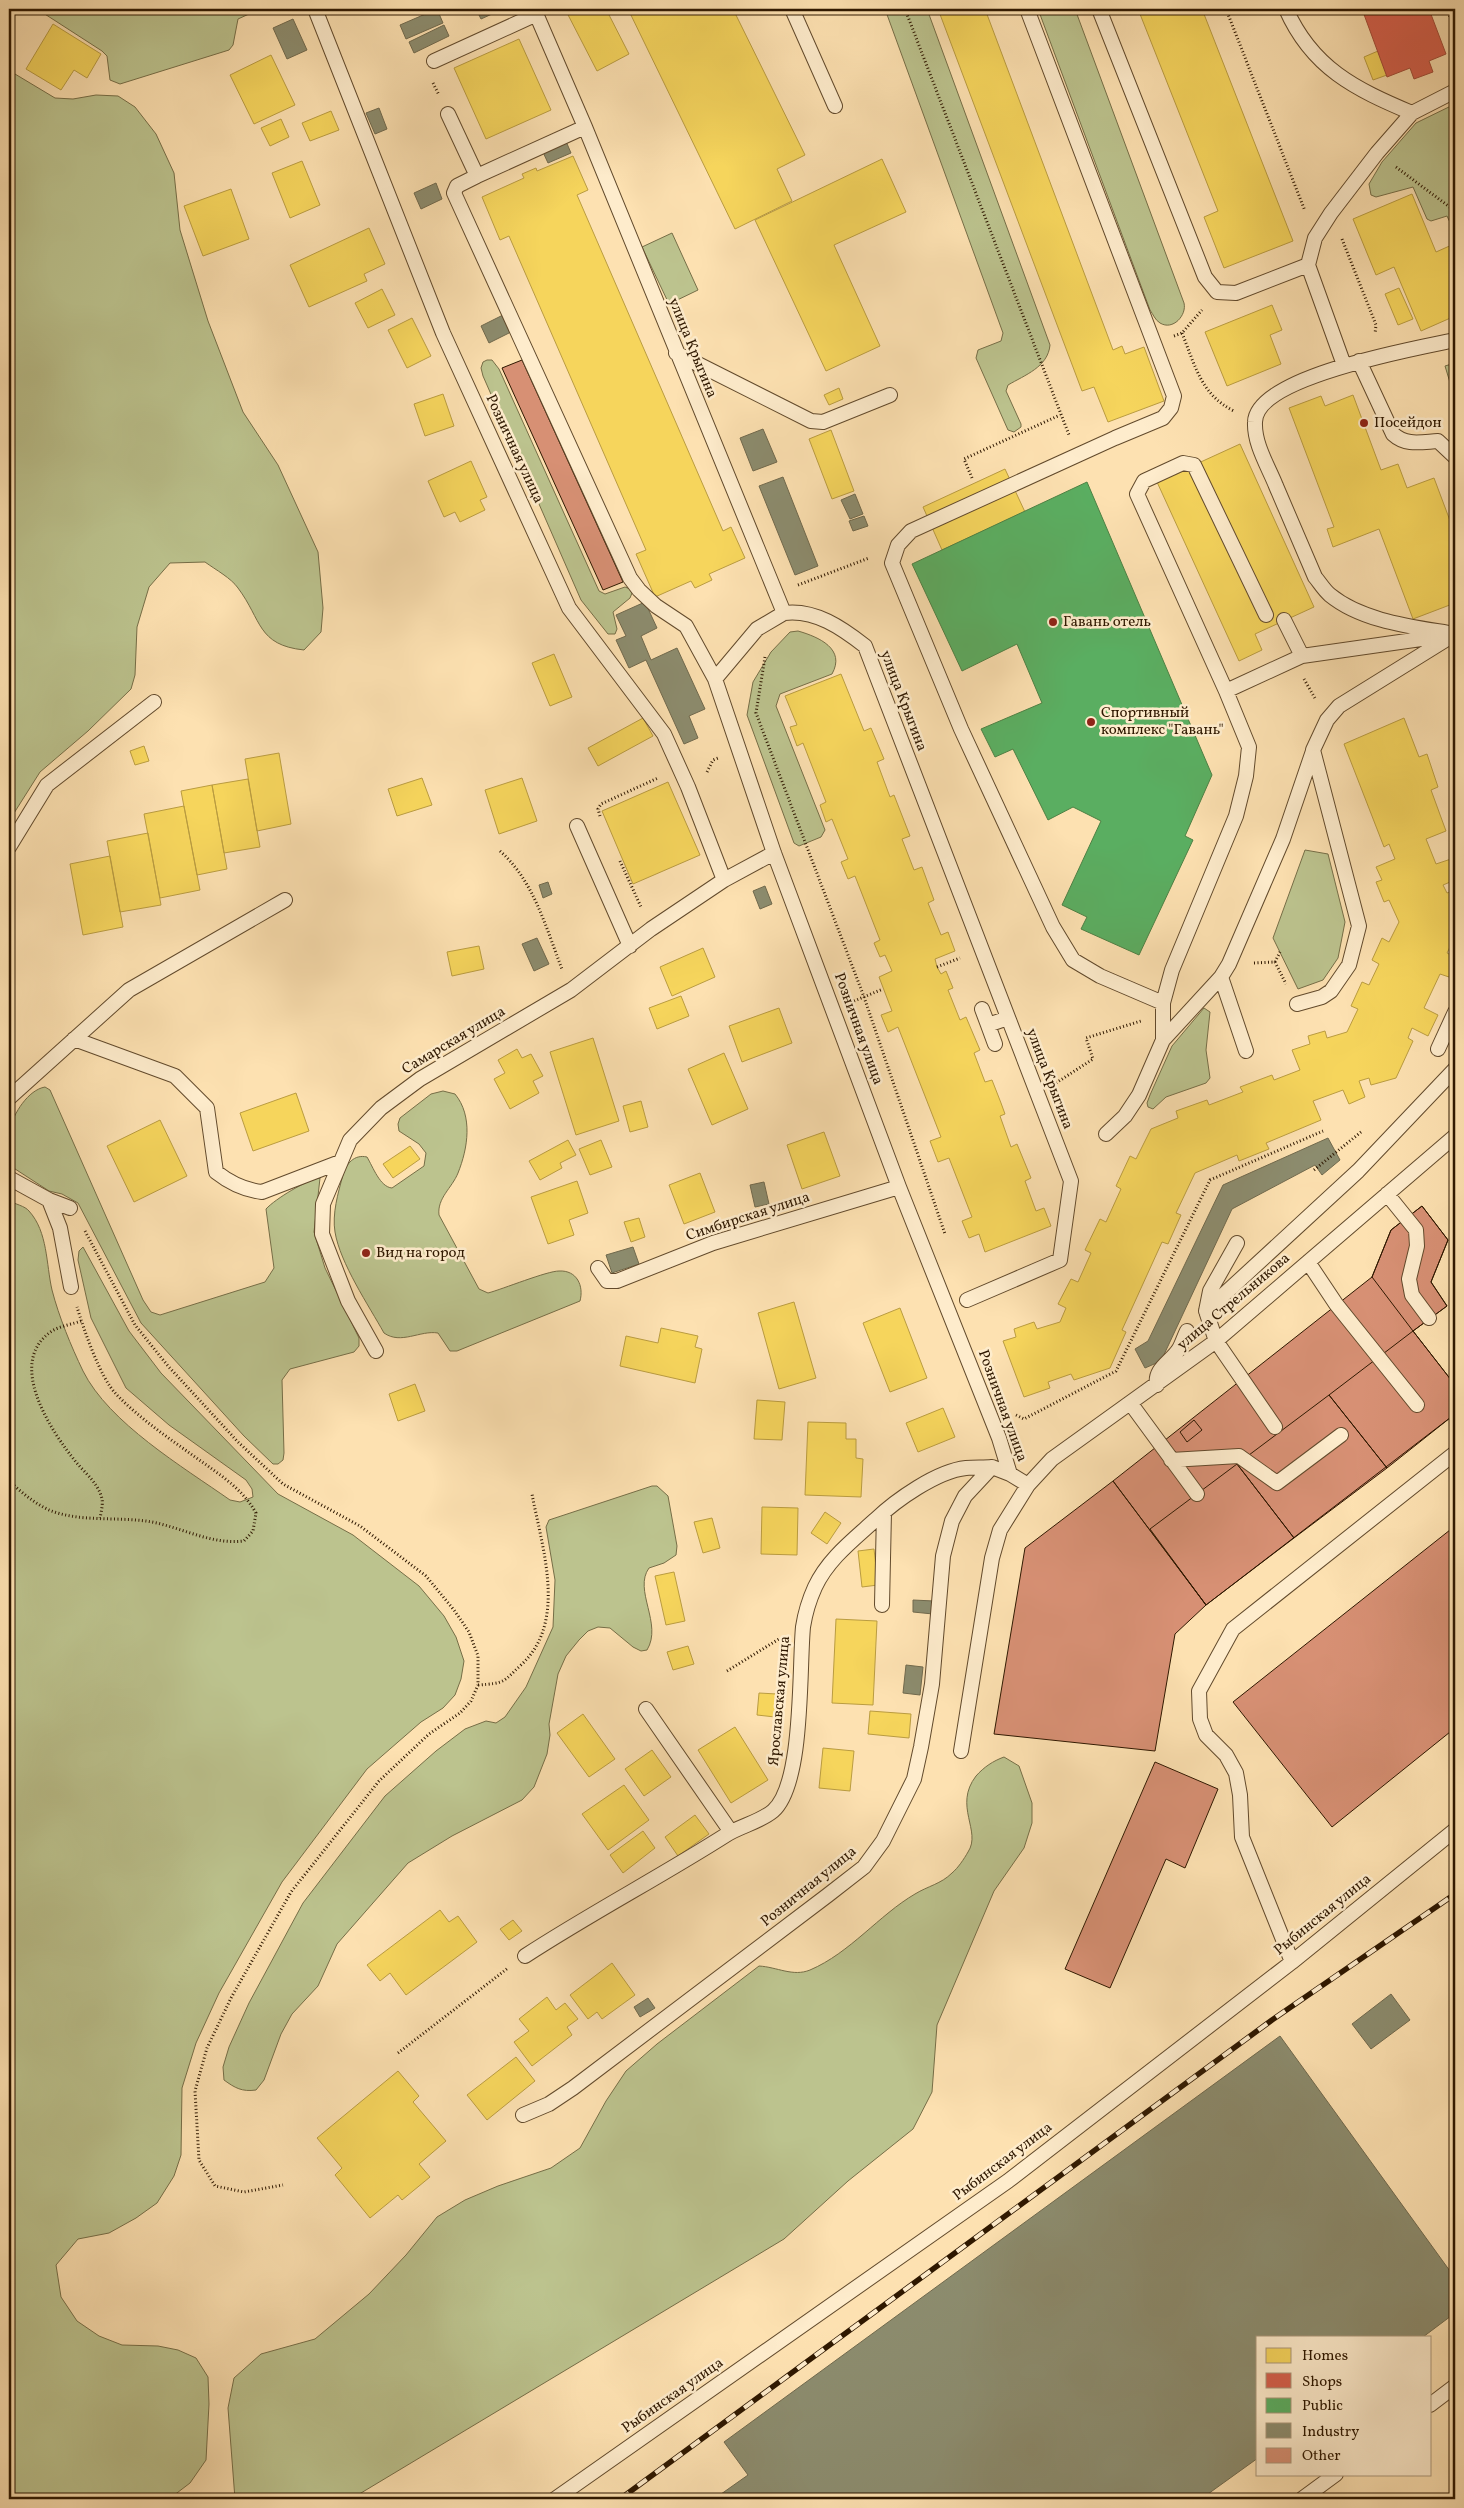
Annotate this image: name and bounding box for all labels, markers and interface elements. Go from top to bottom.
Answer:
street label: улица Крыгина [662,295,722,401]
street label: Розничная улица [480,391,548,507]
place label: Посейдон [1374,413,1442,434]
marker: Посейдон [1358,417,1370,429]
place label: Гавань отель [1063,612,1151,633]
marker: Гавань отель [1047,616,1059,628]
street label: улица Крыгина [874,648,932,754]
place label: Спортивный комплекс "Гавань" [1101,703,1224,741]
marker: Спортивный комплекс "Гавань" [1085,716,1097,728]
street label: Розничная улица [828,970,888,1088]
street label: Самарская улица [398,1002,510,1080]
street label: улица Крыгина [1020,1026,1078,1132]
street label: Симбирская улица [683,1187,813,1247]
place label: Вид на город [376,1243,466,1264]
marker: Вид на город [360,1247,372,1259]
street label: улица Стрельникова [1173,1248,1295,1356]
street label: Розничная улица [972,1347,1032,1465]
street label: Ярославская улица [764,1635,796,1767]
street label: Розничная улица [757,1842,861,1932]
street label: Рыбинская улица [1270,1869,1376,1961]
street label: Рыбинская улица [949,2118,1057,2206]
legend [1256,2336,1432,2476]
text: Homes [1302,2346,1348,2367]
street label: Рыбинская улица [618,2353,728,2439]
text: Shops [1302,2372,1342,2393]
text: Public [1302,2396,1343,2417]
text: Industry [1302,2422,1359,2443]
text: Other [1302,2446,1341,2467]

